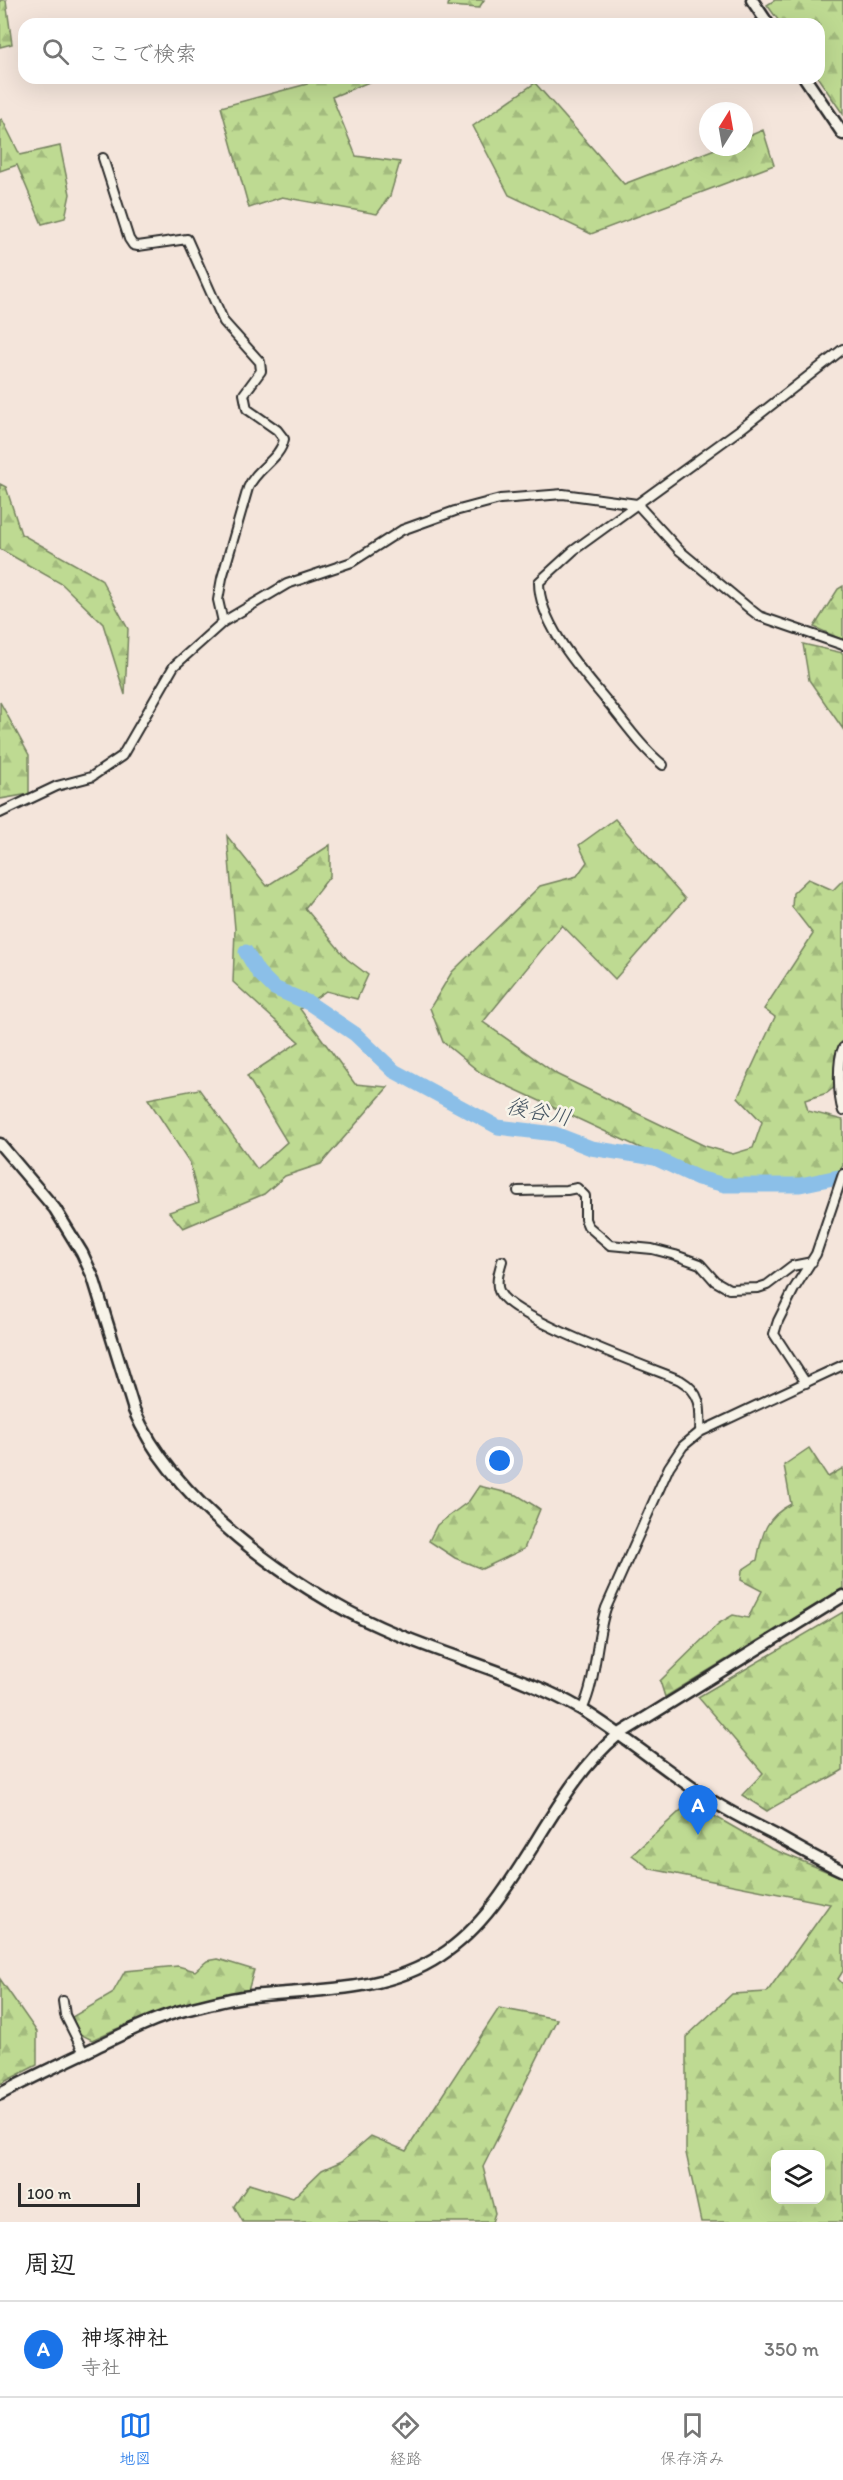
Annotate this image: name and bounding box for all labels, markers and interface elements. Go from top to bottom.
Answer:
search box [18,18,825,84]
icon: search [39,35,72,68]
text: ここで検索 [87,40,197,67]
north arrow [699,102,753,156]
water label: 後谷川 [504,1091,574,1132]
your location [485,1446,514,1475]
pin: A [678,1786,718,1835]
map controls [771,2150,825,2204]
button: layers [771,2150,825,2204]
scale bar [18,2180,140,2208]
text: 100 m [27,2184,71,2203]
text: 周辺 [24,2248,76,2280]
text: 神塚神社 [81,2324,169,2351]
text: A [37,2337,50,2361]
text: 350 m [764,2337,819,2361]
text: 寺社 [81,2355,121,2379]
tab: 地図 [119,2409,152,2469]
tab: 経路 [389,2409,422,2469]
tab: 保存済み [660,2409,724,2469]

